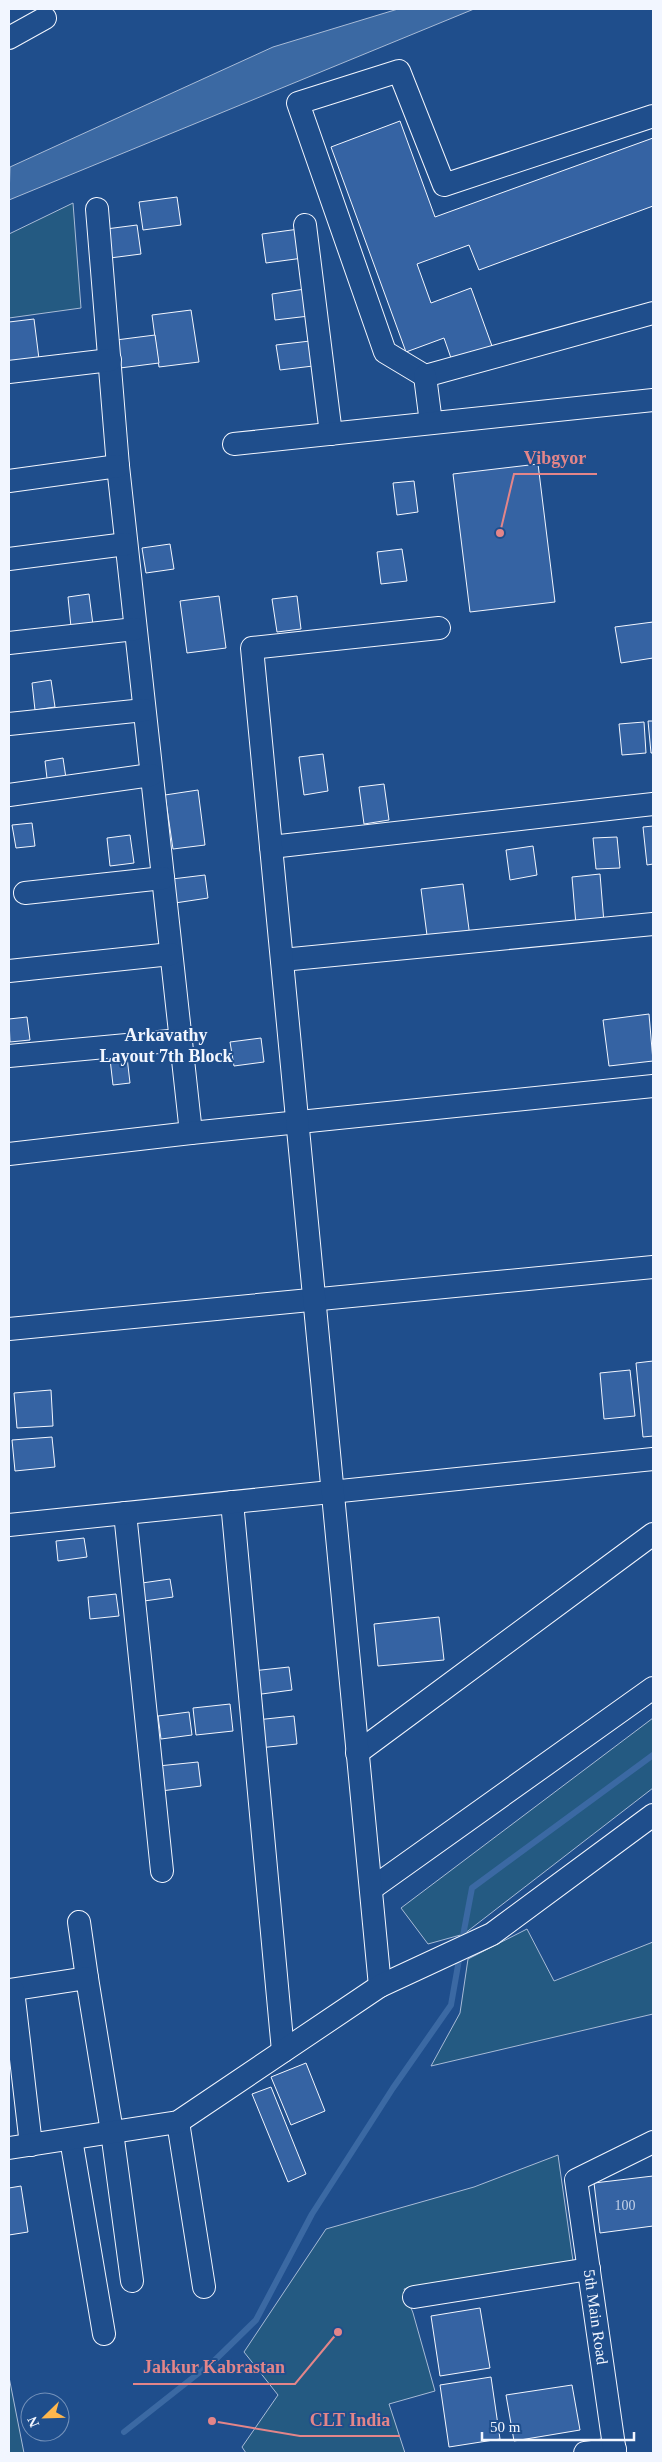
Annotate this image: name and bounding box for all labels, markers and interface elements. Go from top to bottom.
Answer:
callout: Vibgyor [514,441,597,474]
text: Vibgyor [524,448,586,468]
district label: Arkavathy Layout 7th Block [99,1025,233,1066]
house number: 100 [615,2198,636,2213]
street label: 5th Main Road [581,2268,611,2366]
callout: Jakkur Kabrastan [133,2351,295,2384]
text: Jakkur Kabrastan [143,2357,285,2377]
north arrow [20,2392,70,2442]
callout: CLT India [300,2403,400,2436]
text: CLT India [310,2410,390,2430]
scale bar [482,2410,634,2442]
text: N [25,2414,42,2429]
text: 50 m [490,2419,521,2435]

